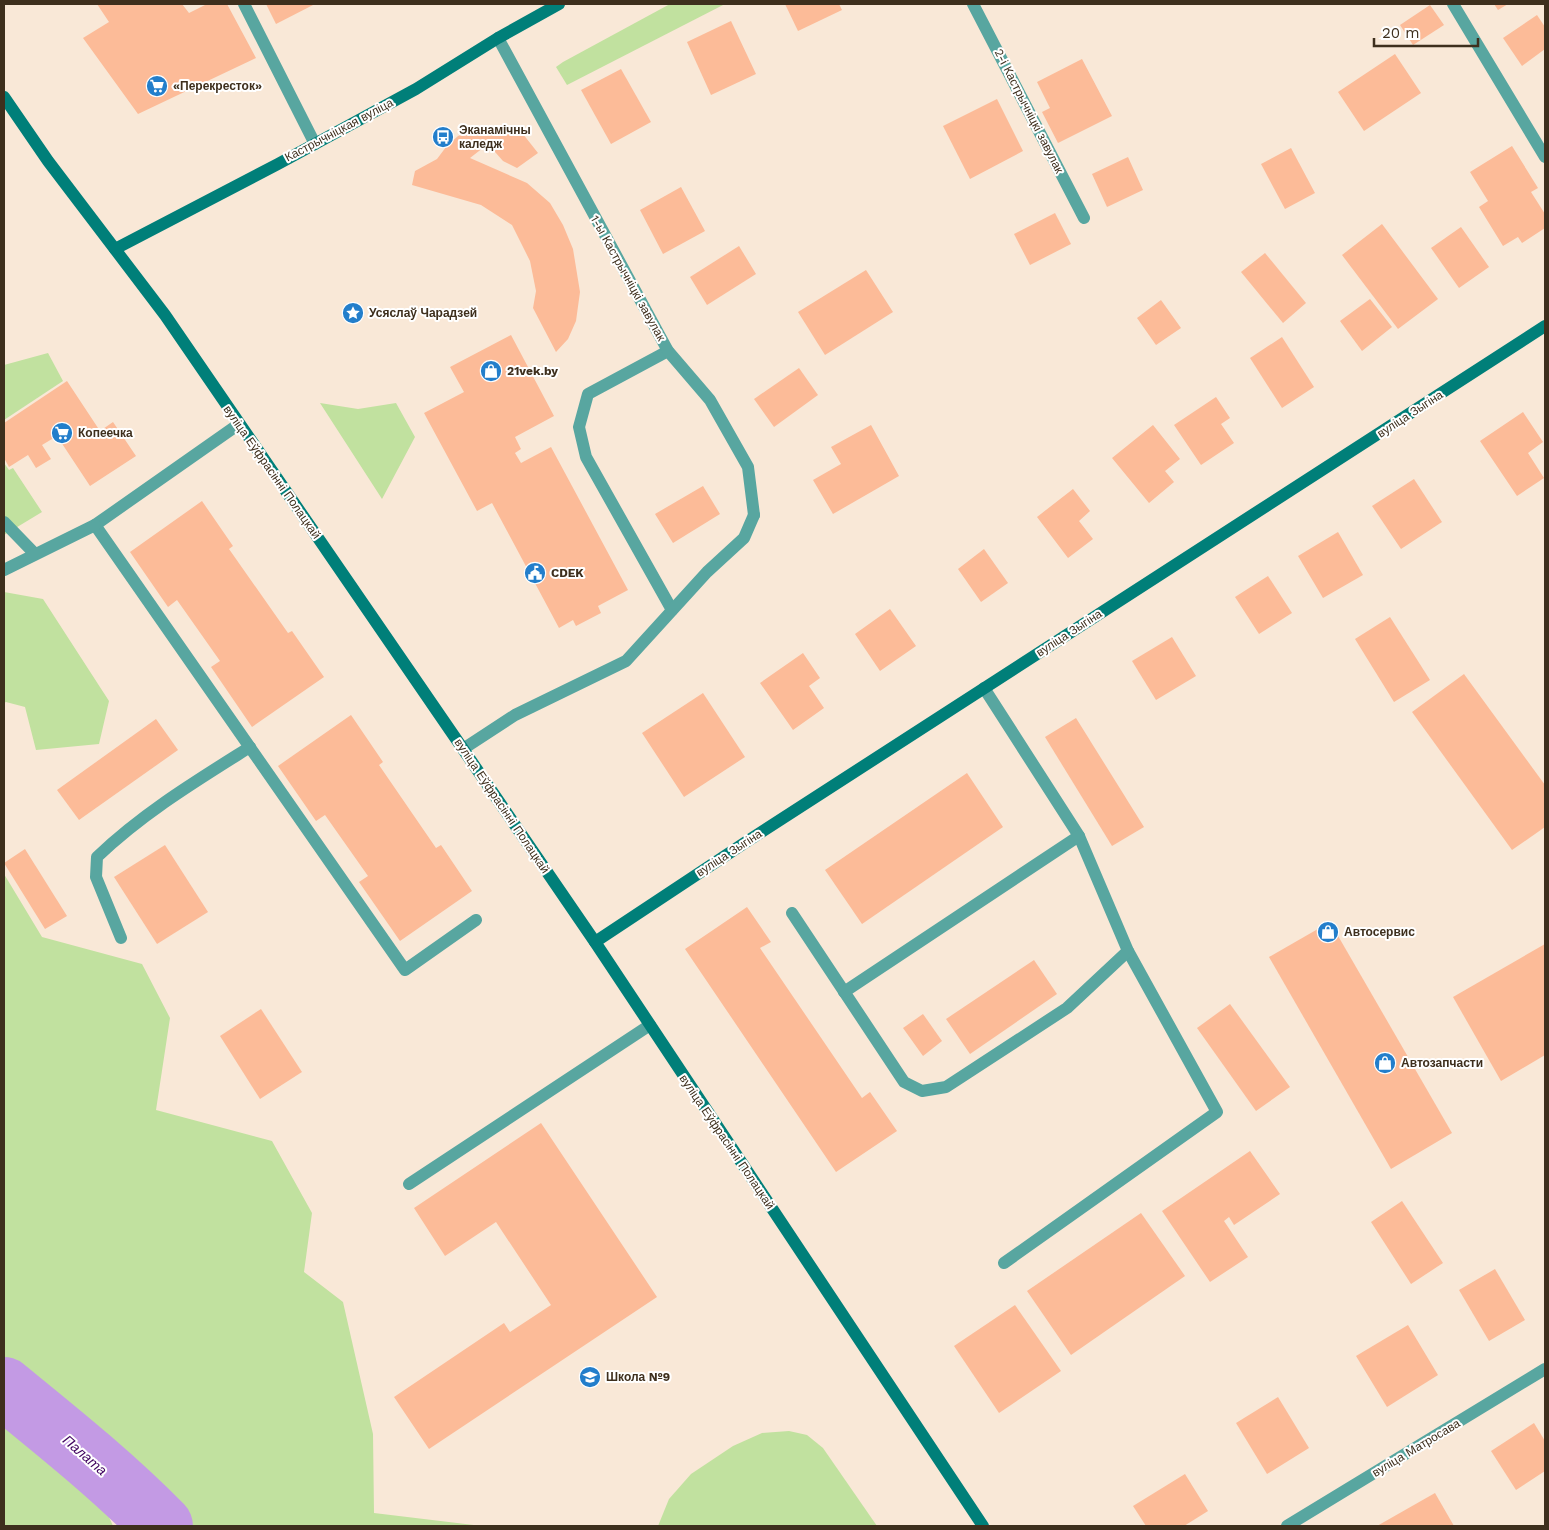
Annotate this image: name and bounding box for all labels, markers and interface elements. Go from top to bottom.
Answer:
scale bar [1374,15,1478,47]
text: 20 m [1382,24,1420,42]
street label: 2-і Кастрычніцкі завулак [992,47,1067,176]
supermarket icon: «Перекресток» [145,74,169,98]
place label: «Перекресток» [173,79,262,93]
street label: Кастрычніцкая вуліца [282,95,396,165]
place label: Эканамічны каледж [459,123,531,151]
bus stop icon: Эканамічны каледж [431,125,455,149]
street label: 1-ы Кастрычніцкі завулак [588,213,669,344]
place icon: Усяслаў Чарадзей [341,301,365,325]
place label: Усяслаў Чарадзей [369,306,477,320]
shop icon: 21vek.by [479,359,503,383]
place label: 21vek.by [507,364,558,378]
street label: вуліца Зыгіна [1375,387,1446,440]
street label: вуліца Еўфрасінні Полацкай [221,403,323,541]
supermarket icon: Копеечка [50,421,74,445]
place label: Копеечка [78,426,133,440]
public building icon: CDEK [523,561,547,585]
place label: CDEK [551,566,584,580]
street label: вуліца Зыгіна [1034,606,1105,659]
street label: вуліца Еўфрасінні Полацкай [452,736,552,876]
street label: вуліца Зыгіна [694,826,765,879]
shop icon: Автосервис [1316,920,1340,944]
place label: Автосервис [1344,925,1415,939]
shop icon: Автозапчасти [1373,1051,1397,1075]
place label: Автозапчасти [1401,1056,1483,1070]
street label: вуліца Еўфрасінні Полацкай [677,1072,777,1212]
school or university icon: Школа №9 [578,1365,602,1389]
place label: Школа №9 [606,1370,670,1384]
street label: вуліца Матросава [1369,1416,1463,1480]
water label: Палата [60,1432,110,1478]

